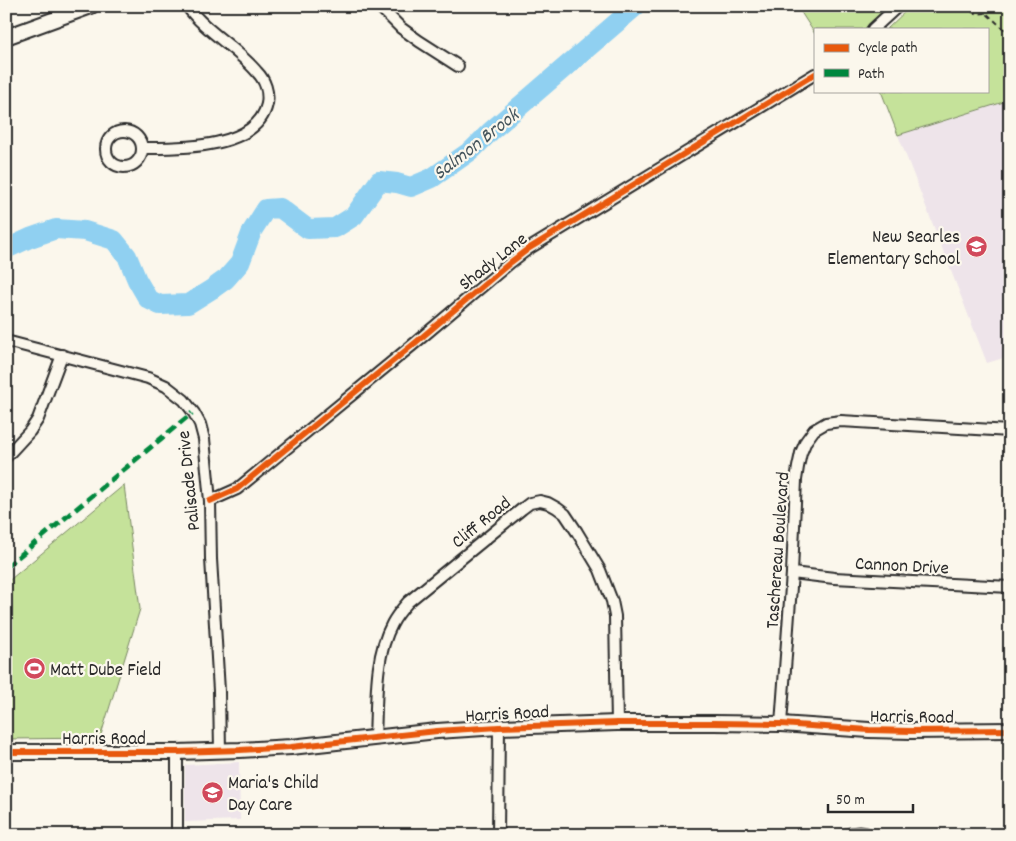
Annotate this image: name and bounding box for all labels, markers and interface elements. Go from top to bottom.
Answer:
legend [814,28,988,92]
text: Cycle path [858,38,918,60]
text: Path [858,64,884,86]
water label: Salmon Brook [428,102,527,188]
place label: New Searles Elementary School [827,225,960,274]
street label: Shady Lane [454,227,534,298]
school or university icon: New Searles Elementary School [964,234,988,258]
street label: Palisade Drive [172,429,209,532]
street label: Taschereau Boulevard [761,471,798,630]
street label: Cliff Road [446,491,518,556]
street label: Cannon Drive [854,552,949,583]
sports icon: Matt Dube Field [22,656,46,680]
place label: Matt Dube Field [50,658,161,685]
street label: Harris Road [464,700,550,731]
street label: Harris Road [870,704,954,733]
street label: Harris Road [62,727,146,754]
place label: Maria's Child Day Care [228,771,319,820]
school or university icon: Maria's Child Day Care [200,780,224,804]
scale bar [828,781,914,813]
text: 50 m [836,790,865,812]

